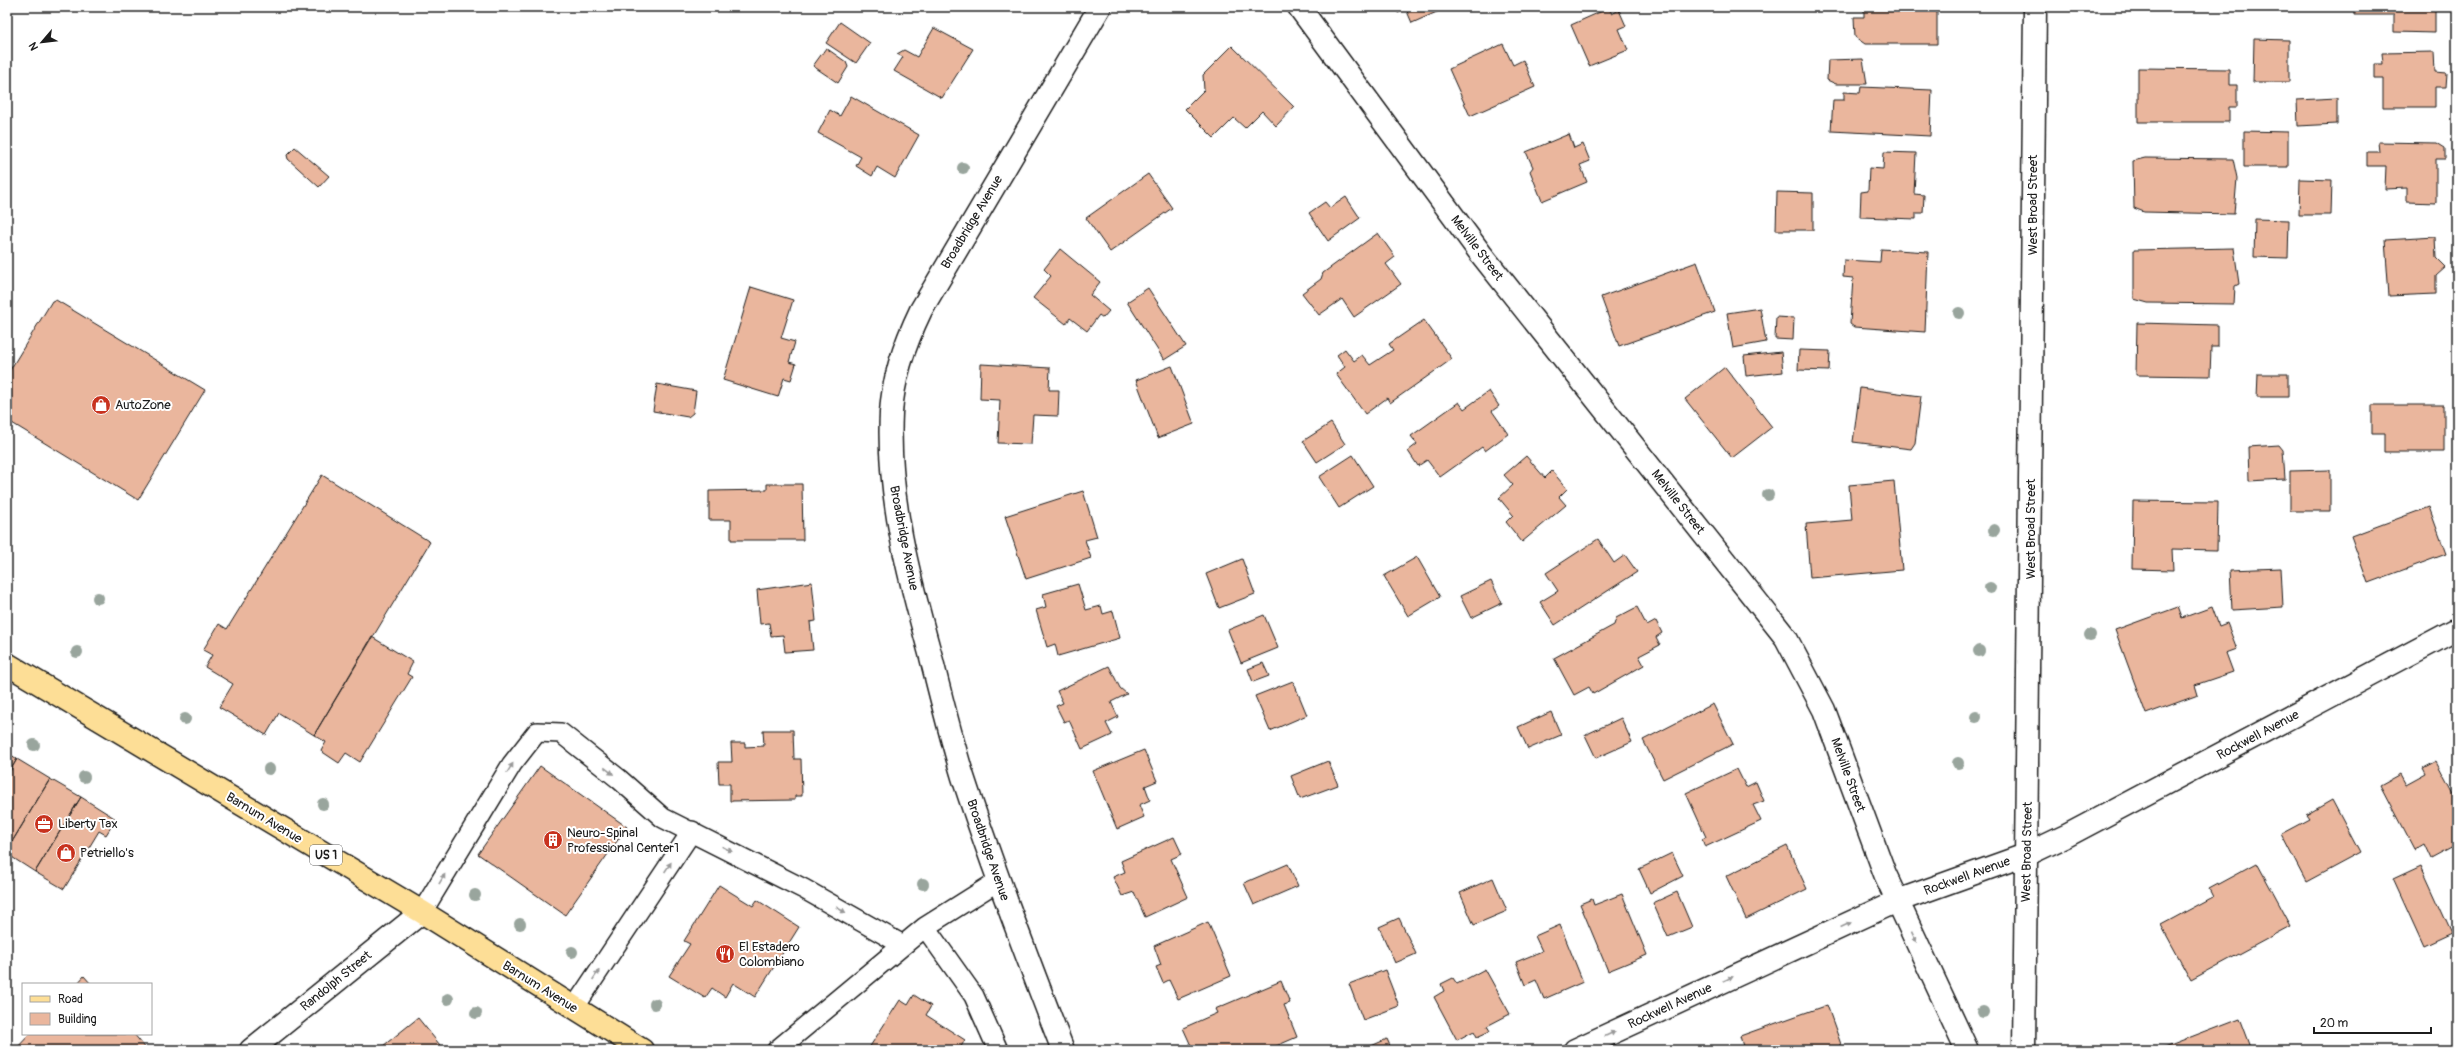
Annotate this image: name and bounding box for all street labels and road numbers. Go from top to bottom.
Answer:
street label: West Broad Street [2025,154,2041,255]
street label: Broadbridge Avenue [938,172,1007,272]
street label: Melville Street [1447,212,1507,284]
street label: Melville Street [1648,466,1709,538]
street label: West Broad Street [2023,478,2039,579]
street label: Broadbridge Avenue [886,484,922,592]
street label: Rockwell Avenue [2214,706,2302,763]
street label: Melville Street [1827,736,1869,815]
street label: Barnum Avenue [223,789,305,847]
street label: Broadbridge Avenue [963,797,1013,904]
street label: West Broad Street [2018,801,2036,902]
road number: US 1 [310,845,342,865]
street label: Rockwell Avenue [1922,853,2013,899]
street label: Randolph Street [297,947,375,1015]
street label: Barnum Avenue [499,957,581,1017]
street label: Rockwell Avenue [1626,979,1715,1032]

